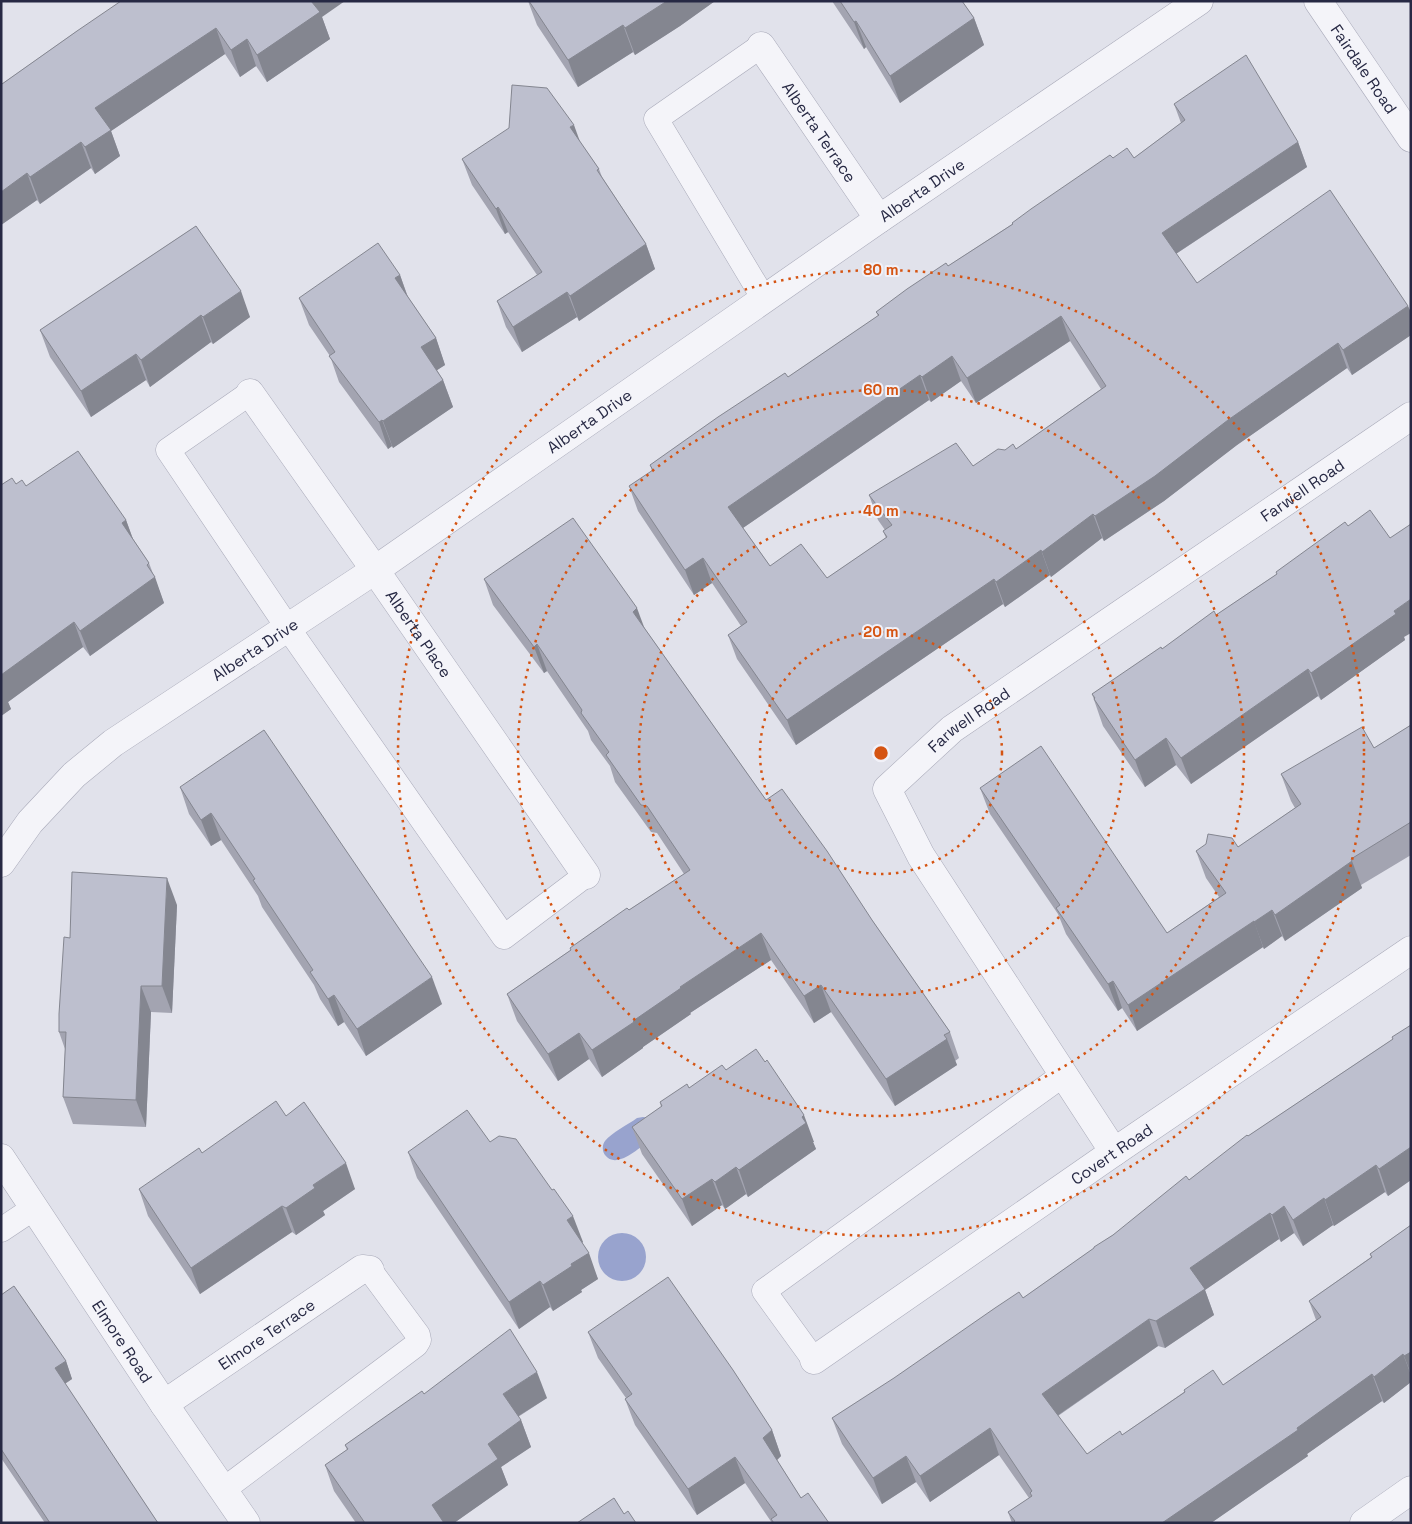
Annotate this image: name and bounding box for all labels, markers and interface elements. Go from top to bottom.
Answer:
street label: Fairdale Road [1326,20,1402,118]
street label: Alberta Terrace [778,78,861,186]
street label: Alberta Drive [875,153,969,226]
text: 80 m [863,260,899,279]
text: 60 m [863,380,899,399]
street label: Alberta Drive [543,384,636,458]
street label: Farwell Road [1256,454,1348,526]
text: 40 m [863,501,899,520]
street label: Alberta Place [381,586,457,682]
street label: Alberta Drive [208,613,302,685]
text: 20 m [863,622,899,641]
street label: Farwell Road [923,682,1014,757]
centre of rings [872,744,890,762]
street label: Covert Road [1067,1118,1156,1189]
street label: Elmore Terrace [214,1294,319,1375]
street label: Elmore Road [87,1296,158,1387]

